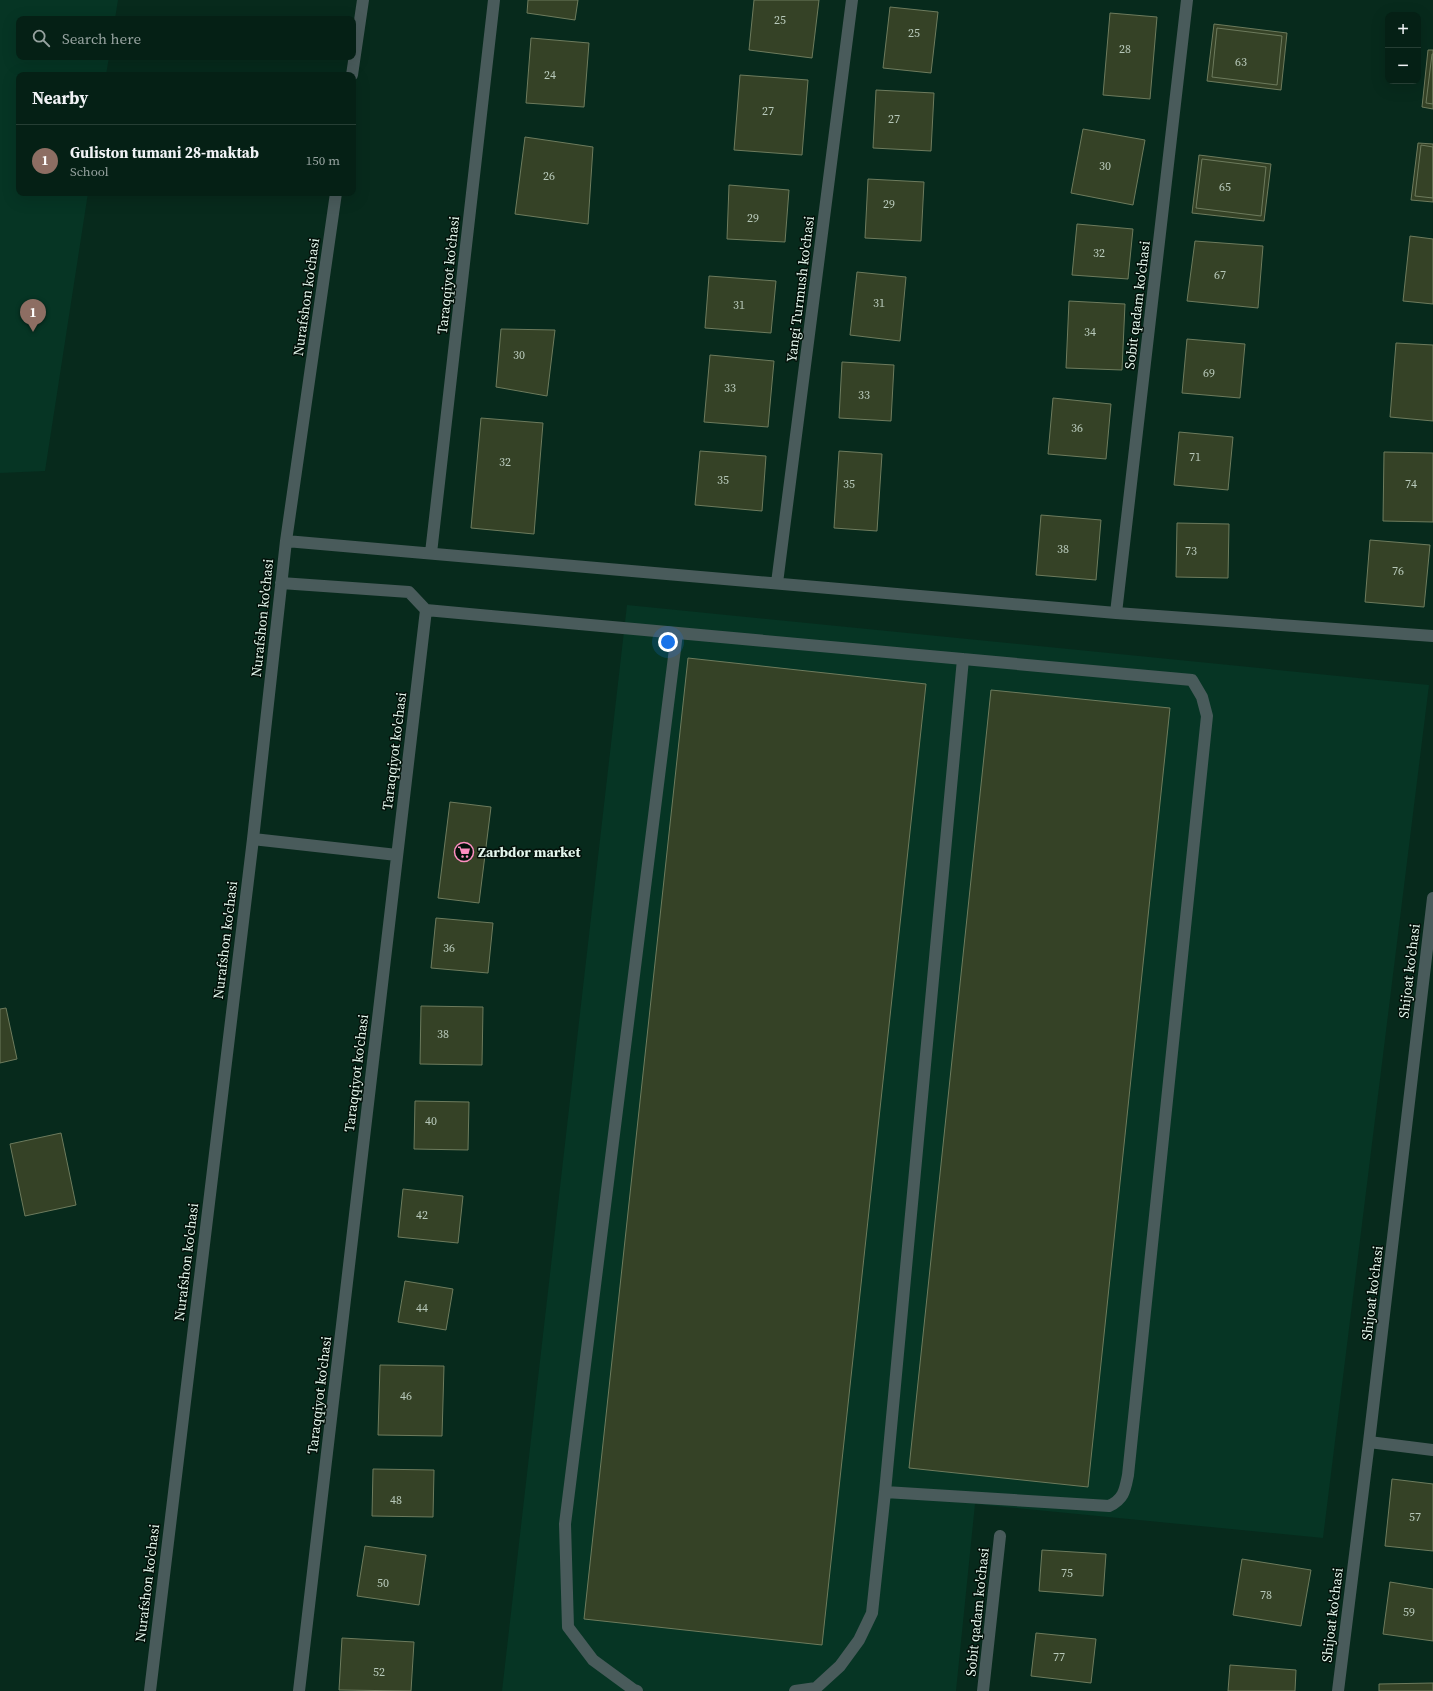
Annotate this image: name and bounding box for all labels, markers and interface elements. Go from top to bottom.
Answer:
house number: 25 [774,12,786,28]
map controls [1385,12,1421,84]
button: + [1385,12,1421,48]
search box [16,16,356,60]
house number: 25 [908,25,920,41]
icon: search [30,27,52,49]
text: Search here [62,28,141,49]
house number: 28 [1119,41,1131,57]
button: − [1385,48,1421,84]
house number: 63 [1235,54,1247,70]
house number: 24 [544,67,556,83]
text: Nearby [32,86,88,110]
house number: 27 [762,103,774,119]
house number: 27 [888,111,900,127]
text: Guliston tumani 28-maktab [70,142,259,163]
text: 1 [41,152,49,169]
text: 150 m [306,152,340,169]
house number: 30 [1099,158,1111,174]
text: School [70,163,109,180]
house number: 26 [543,168,555,184]
house number: 65 [1219,179,1231,195]
house number: 29 [883,196,895,212]
house number: 29 [747,210,759,226]
street label: Taraqqiyot ko'chasi [432,215,464,335]
street label: Yangi Turmush ko'chasi [781,215,819,363]
street label: Nurafshon ko'chasi [288,237,324,357]
street label: Sobit qadam ko'chasi [1119,240,1155,370]
house number: 32 [1093,245,1105,261]
house number: 67 [1214,267,1226,283]
house number: 31 [873,295,885,311]
house number: 31 [733,297,745,313]
pin: 1 [20,299,46,332]
house number: 34 [1084,324,1096,340]
house number: 30 [513,347,525,363]
house number: 69 [1203,365,1215,381]
house number: 33 [724,380,736,396]
house number: 33 [858,387,870,403]
house number: 36 [1071,420,1083,436]
house number: 71 [1189,449,1201,465]
house number: 32 [499,454,511,470]
house number: 35 [717,472,729,488]
house number: 35 [843,476,855,492]
house number: 74 [1405,476,1417,492]
house number: 38 [1057,541,1069,557]
house number: 73 [1185,543,1197,559]
street label: Nurafshon ko'chasi [246,558,278,678]
house number: 76 [1392,563,1404,579]
your location [658,632,678,652]
street label: Taraqqiyot ko'chasi [377,691,411,811]
supermarket icon: Zarbdor market [453,841,475,863]
place label: Zarbdor market [478,842,581,862]
street label: Nurafshon ko'chasi [208,880,242,1000]
street label: Shijoat ko'chasi [1393,923,1425,1019]
house number: 36 [443,940,455,956]
street label: Taraqqiyot ko'chasi [339,1013,373,1133]
house number: 38 [437,1026,449,1042]
house number: 40 [425,1113,437,1129]
street label: Nurafshon ko'chasi [169,1202,203,1322]
house number: 42 [416,1207,428,1223]
street label: Shijoat ko'chasi [1356,1245,1388,1341]
house number: 44 [416,1300,428,1316]
street label: Taraqqiyot ko'chasi [302,1335,336,1455]
house number: 46 [400,1388,412,1404]
house number: 48 [390,1492,402,1508]
house number: 57 [1409,1509,1421,1525]
street label: Nurafshon ko'chasi [130,1523,164,1643]
street label: Sobit qadam ko'chasi [960,1547,994,1677]
house number: 75 [1061,1565,1073,1581]
street label: Shijoat ko'chasi [1316,1567,1348,1663]
house number: 50 [377,1575,389,1591]
house number: 78 [1260,1587,1272,1603]
house number: 59 [1403,1604,1415,1620]
house number: 77 [1053,1649,1065,1665]
house number: 52 [373,1664,385,1680]

